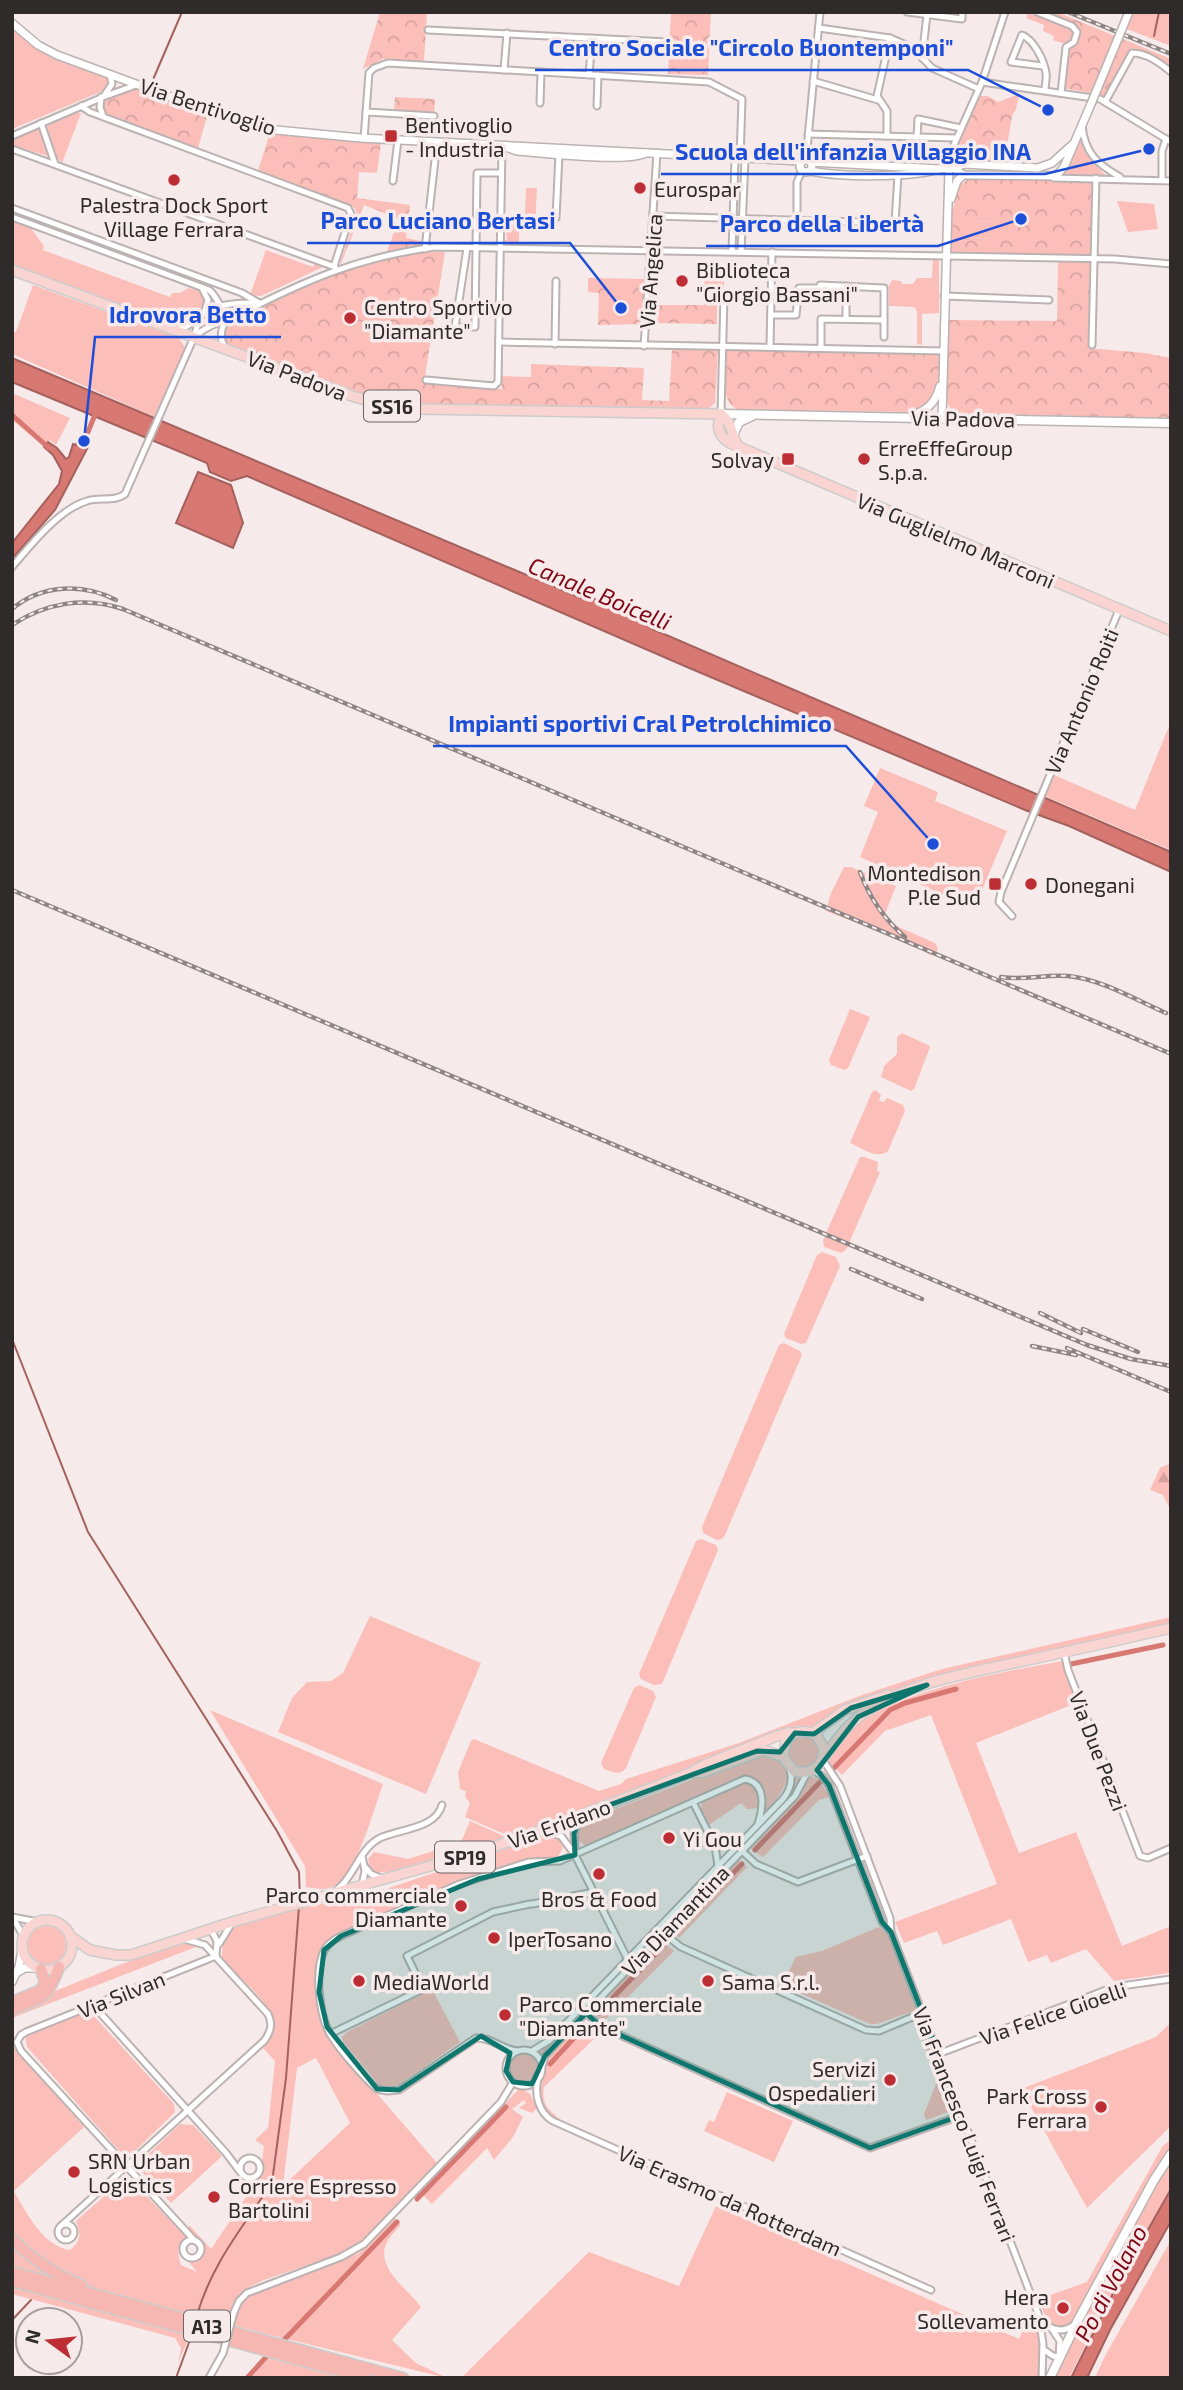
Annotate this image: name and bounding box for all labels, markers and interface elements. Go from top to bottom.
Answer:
callout: Centro Sociale "Circolo Buontemponi" [535,26,968,70]
text: Centro Sociale "Circolo Buontemponi" [548,33,954,61]
street label: Via Bentivoglio [137,72,279,140]
place label: Bentivoglio - Industria [405,112,513,161]
marker: Bentivoglio - Industria [383,128,399,144]
callout: Scuola dell'infanzia Villaggio INA [661,130,1045,174]
text: Scuola dell'infanzia Villaggio INA [675,137,1031,165]
marker: Palestra Dock Sport Village Ferrara [166,172,182,188]
place label: Eurospar [654,176,741,201]
marker: Eurospar [632,180,648,196]
place label: Palestra Dock Sport Village Ferrara [80,192,268,241]
callout: Parco Luciano Bertasi [307,199,570,243]
callout: Parco della Libertà [706,202,938,246]
text: Parco Luciano Bertasi [320,206,556,234]
text: Parco della Libertà [720,209,924,237]
street label: Via Angelica [634,213,666,329]
place label: Biblioteca "Giorgio Bassani" [696,257,858,306]
marker: Biblioteca "Giorgio Bassani" [674,273,690,289]
callout: Idrovora Betto [95,293,281,337]
place label: Centro Sportivo "Diamante" [364,294,513,343]
text: Idrovora Betto [109,300,267,328]
marker: Centro Sportivo "Diamante" [342,310,358,326]
street label: Via Padova [244,345,350,405]
road number: SS16 [364,390,420,422]
street label: Via Padova [911,405,1015,431]
place label: ErreEffeGroup S.p.a. [878,435,1013,484]
place label: Solvay [711,447,774,472]
marker: Solvay [780,451,796,467]
marker: ErreEffeGroup S.p.a. [856,451,872,467]
street label: Via Guglielmo Marconi [853,487,1059,593]
water label: Canale Boicelli [525,550,676,636]
street label: Via Antonio Roiti [1039,624,1123,778]
callout: Impianti sportivi Cral Petrolchimico [433,702,846,746]
text: Impianti sportivi Cral Petrolchimico [448,709,832,737]
place label: Montedison P.le Sud [867,860,981,909]
place label: Donegani [1045,872,1135,897]
marker: Montedison P.le Sud [987,876,1003,892]
marker: Donegani [1023,876,1039,892]
street label: Via Due Pezzi [1065,1688,1133,1814]
street label: Via Eridano [504,1793,614,1853]
place label: Yi Gou [683,1826,742,1851]
marker: Yi Gou [661,1830,677,1846]
road number: SP19 [435,1842,495,1872]
street label: Via Diamantina [616,1860,734,1980]
marker: Bros & Food [591,1866,607,1882]
place label: Parco commerciale Diamante [266,1882,447,1931]
place label: Bros & Food [541,1886,657,1911]
marker: Parco commerciale Diamante [453,1898,469,1914]
place label: IperTosano [508,1926,612,1951]
marker: IperTosano [486,1930,502,1946]
street label: Via Silvan [74,1965,168,2023]
place label: MediaWorld [373,1969,489,1994]
place label: Sama S.r.l. [722,1969,820,1994]
marker: MediaWorld [351,1973,367,1989]
marker: Sama S.r.l. [700,1973,716,1989]
street label: Via Felice Gioelli [976,1976,1130,2050]
place label: Parco Commerciale "Diamante" [519,1991,702,2040]
street label: Via Francesco Luigi Ferrari [909,2003,1021,2245]
marker: Parco Commerciale "Diamante" [497,2007,513,2023]
place label: Servizi Ospedalieri [768,2056,876,2105]
marker: Servizi Ospedalieri [882,2072,898,2088]
place label: Park Cross Ferrara [986,2083,1087,2132]
marker: Park Cross Ferrara [1093,2099,1109,2115]
street label: Via Erasmo da Rotterdam [614,2139,846,2261]
place label: SRN Urban Logistics [88,2148,190,2197]
marker: SRN Urban Logistics [66,2164,82,2180]
place label: Corriere Espresso Bartolini [228,2173,397,2222]
marker: Corriere Espresso Bartolini [206,2189,222,2205]
water label: Po di Volano [1068,2220,1152,2346]
place label: Hera Sollevamento [917,2284,1049,2333]
marker: Hera Sollevamento [1055,2300,1071,2316]
north arrow [14,2306,84,2376]
road number: A13 [184,2310,230,2342]
text: N [19,2327,45,2346]

